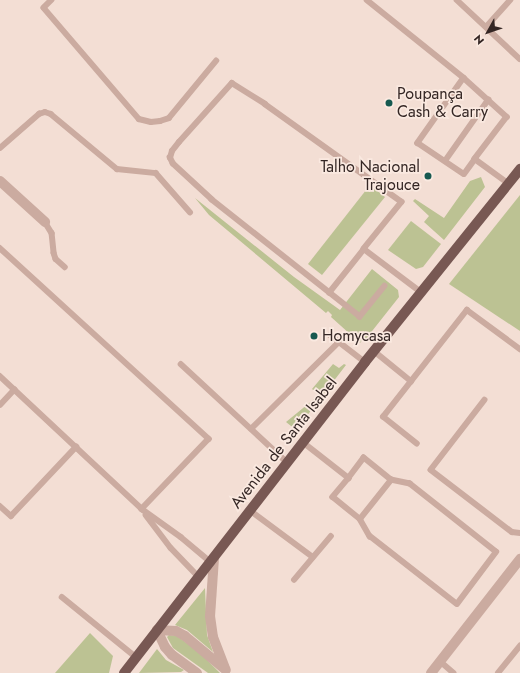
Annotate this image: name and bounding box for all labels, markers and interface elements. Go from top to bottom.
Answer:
north arrow [468,12,508,52]
text: N [470,31,488,48]
place label: Poupança Cash & Carry [397,84,488,122]
marker: Poupança Cash & Carry [384,98,394,108]
place label: Talho Nacional Trajouce [320,157,420,195]
marker: Talho Nacional Trajouce [423,171,433,181]
place label: Homycasa [322,326,391,346]
marker: Homycasa [309,331,319,341]
street label: Avenida de Santa Isabel [227,373,341,513]

